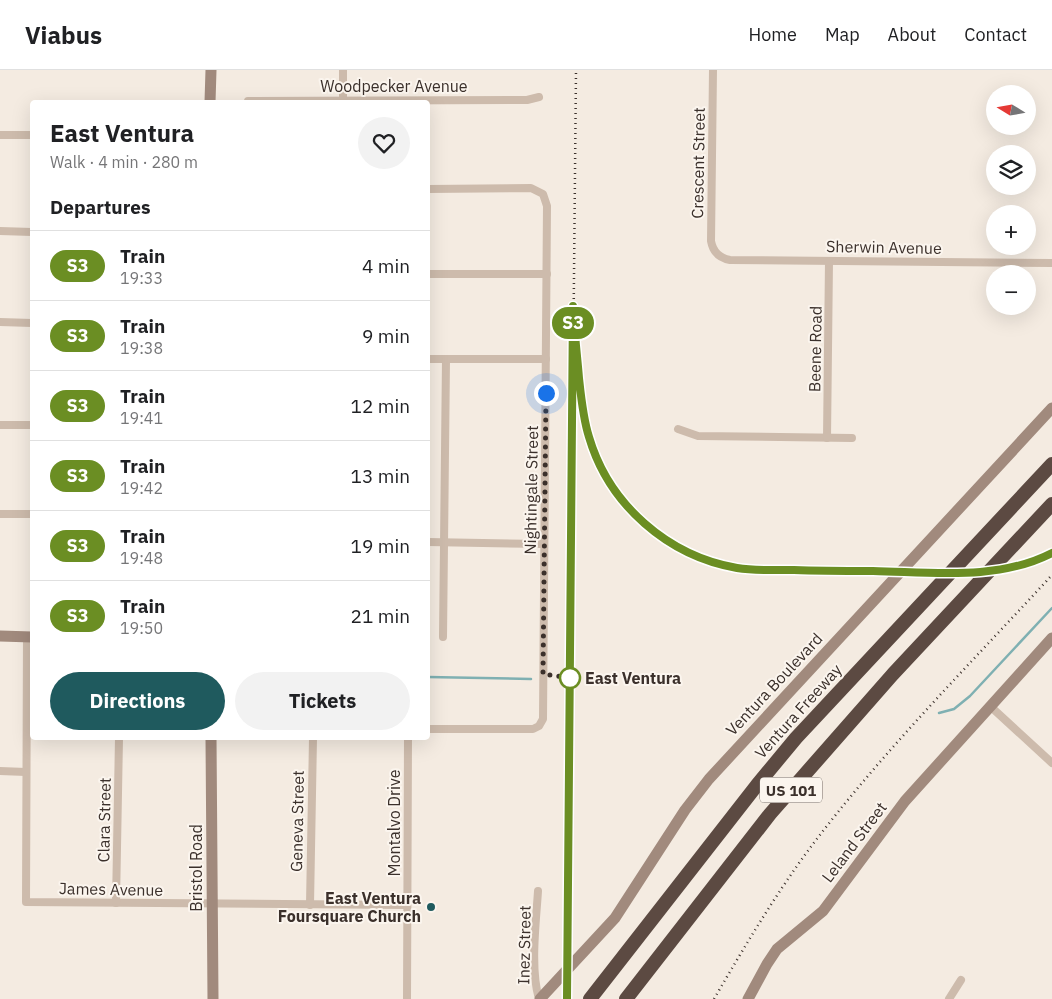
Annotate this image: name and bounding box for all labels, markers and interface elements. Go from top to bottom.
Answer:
text: Viabus [25,19,102,51]
text: Home [749,23,797,46]
text: Map [825,23,860,46]
text: About [888,23,936,46]
text: Contact [964,23,1027,46]
street label: Woodpecker Avenue [320,76,468,96]
north arrow [986,85,1036,135]
map controls [986,85,1036,315]
street label: Crescent Street [687,107,709,219]
text: East Ventura [50,117,194,149]
button: heart [358,117,410,169]
button: layers [986,145,1036,195]
text: Walk · 4 min · 280 m [50,152,198,172]
text: Departures [50,195,150,219]
button: + [986,205,1036,255]
street label: Sherwin Avenue [826,236,942,258]
text: Train [120,244,165,268]
text: S3 [66,254,89,277]
text: 4 min [362,254,410,278]
button: − [986,265,1036,315]
text: 19:33 [120,268,163,288]
street label: Beene Road [804,306,826,392]
line badge: S3 [550,307,596,339]
text: S3 [562,311,584,334]
text: Train [120,314,165,338]
text: S3 [66,324,89,347]
text: 9 min [362,324,410,348]
text: 19:38 [120,338,163,358]
your location [534,381,559,406]
text: Train [120,384,165,408]
text: S3 [66,394,89,417]
text: 12 min [351,394,410,418]
text: 19:41 [120,408,163,428]
street label: Nightingale Street [520,425,542,555]
text: Train [120,454,165,478]
text: S3 [66,464,89,487]
text: 13 min [351,464,410,488]
text: 19:42 [120,478,163,498]
text: Train [120,524,165,548]
text: S3 [66,534,89,557]
text: 19 min [351,534,410,558]
text: 19:48 [120,548,163,568]
text: Train [120,594,165,618]
text: S3 [66,604,89,627]
text: 21 min [351,604,410,628]
text: 19:50 [120,618,163,638]
street label: Ventura Boulevard [721,629,827,739]
street label: Ventura Freeway [750,660,846,762]
marker: East Ventura [559,667,581,689]
place label: East Ventura [585,668,681,688]
button: Directions [50,672,225,730]
button: Tickets [235,672,410,730]
street label: Montalvo Drive [384,769,404,877]
street label: Geneva Street [286,770,308,872]
street label: Clara Street [93,777,115,863]
road number: US 101 [760,778,822,802]
street label: Leland Street [817,798,891,886]
street label: Bristol Road [186,824,206,912]
street label: James Avenue [59,878,164,900]
place label: East Ventura Foursquare Church [278,888,421,926]
marker: East Ventura Foursquare Church [425,901,437,913]
street label: Inez Street [513,905,535,985]

